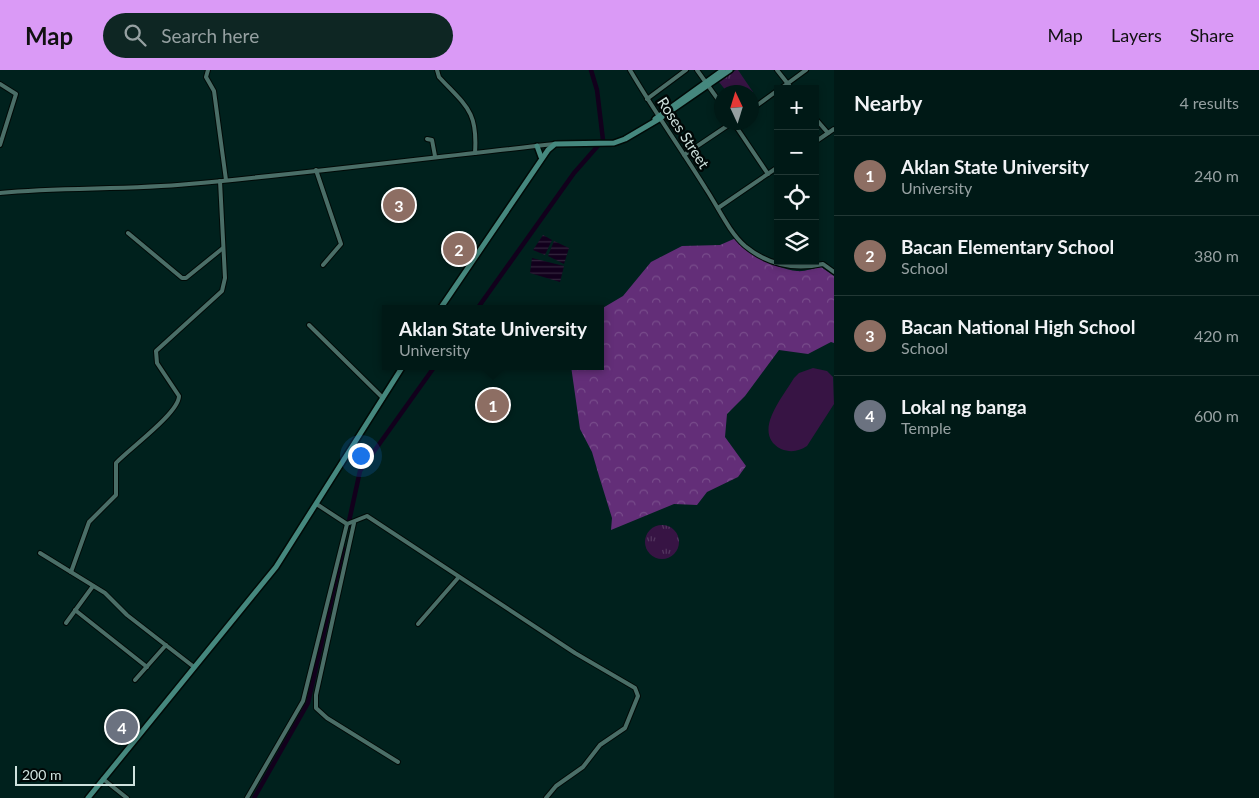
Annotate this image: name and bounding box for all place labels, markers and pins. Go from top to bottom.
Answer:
pin: 3 [383,186,415,224]
pin: 2 [443,230,475,268]
pin: 1 [477,386,509,424]
pin: 4 [106,708,138,746]

